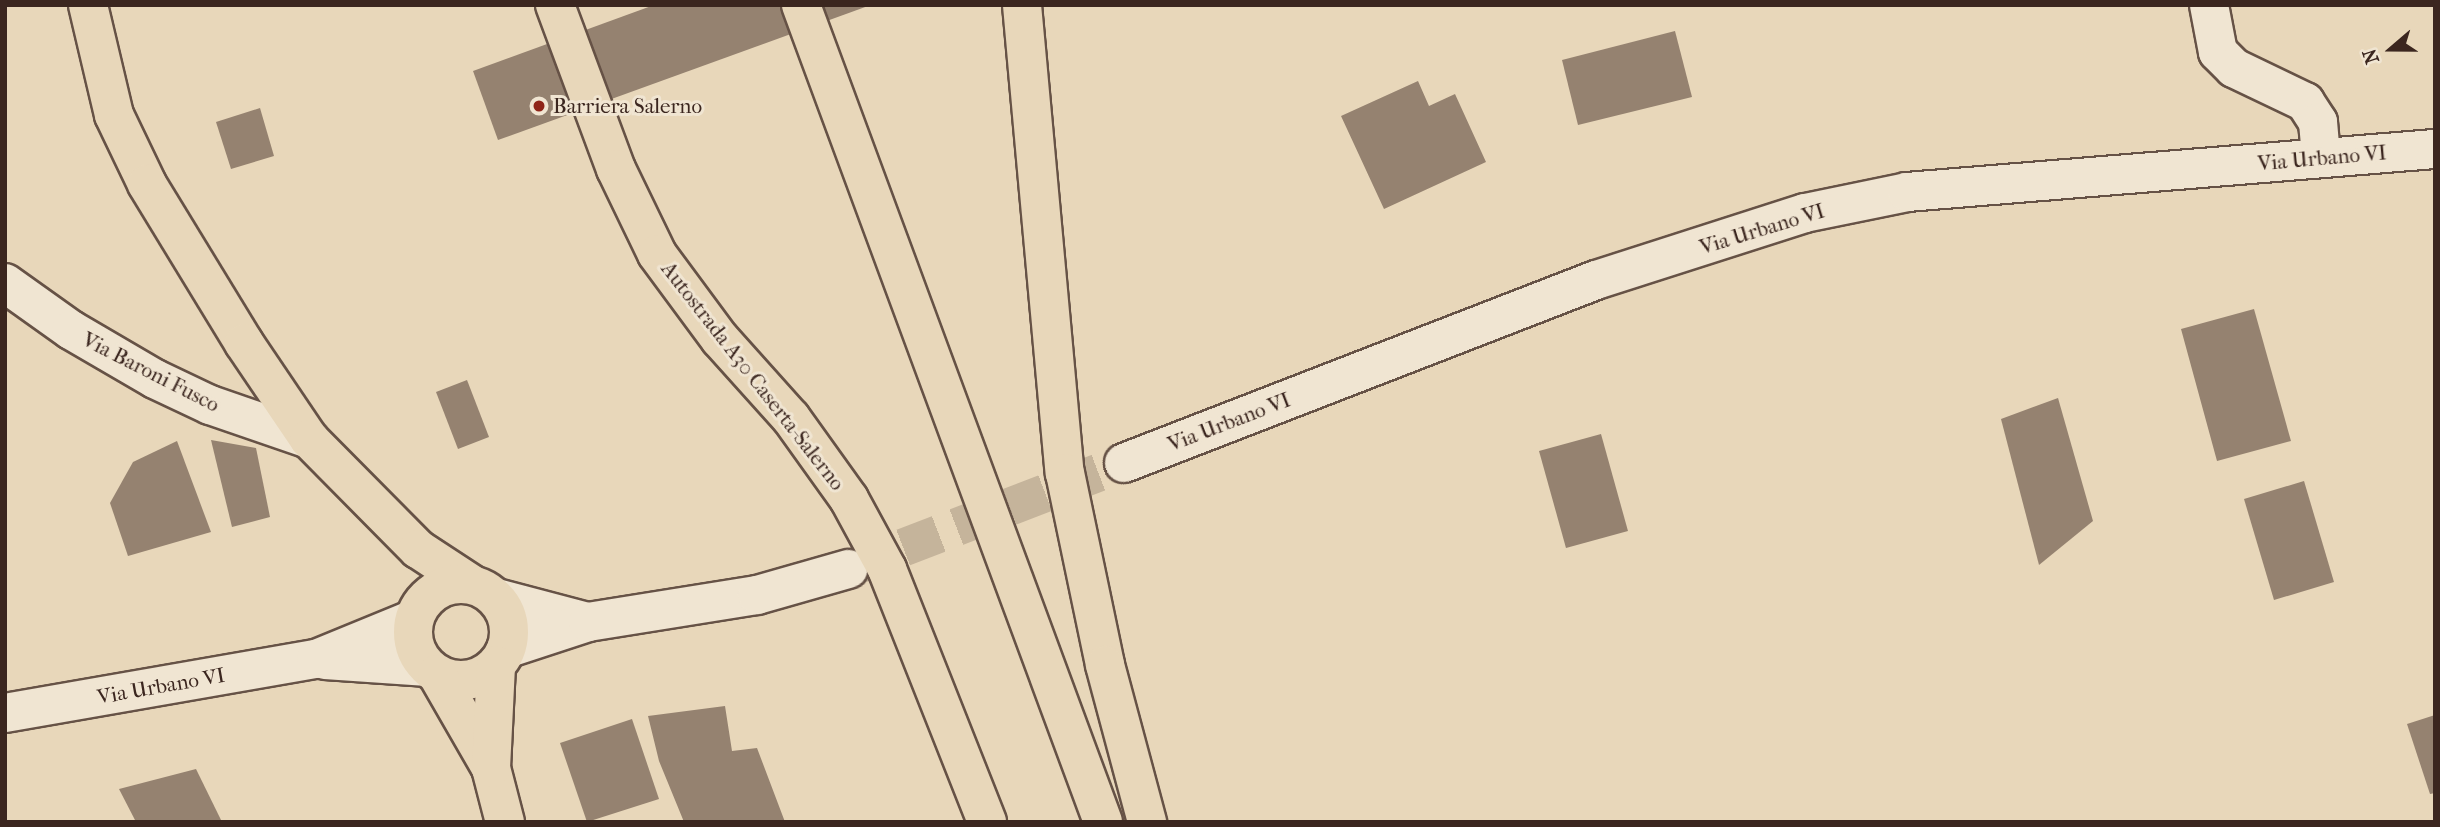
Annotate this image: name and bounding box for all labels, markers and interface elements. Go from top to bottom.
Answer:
north arrow [2356,14,2426,84]
text: N [2358,46,2384,67]
place label: Barriera Salerno [553,93,702,119]
marker: Barriera Salerno [531,98,547,114]
street label: Via Urbano VI [2257,140,2387,176]
street label: Via Urbano VI [1697,198,1827,260]
street label: Autostrada A30 Caserta-Salerno [656,257,850,495]
street label: Via Baroni Fusco [78,327,224,417]
street label: Via Urbano VI [1164,387,1294,457]
street label: Via Urbano VI [95,662,227,710]

